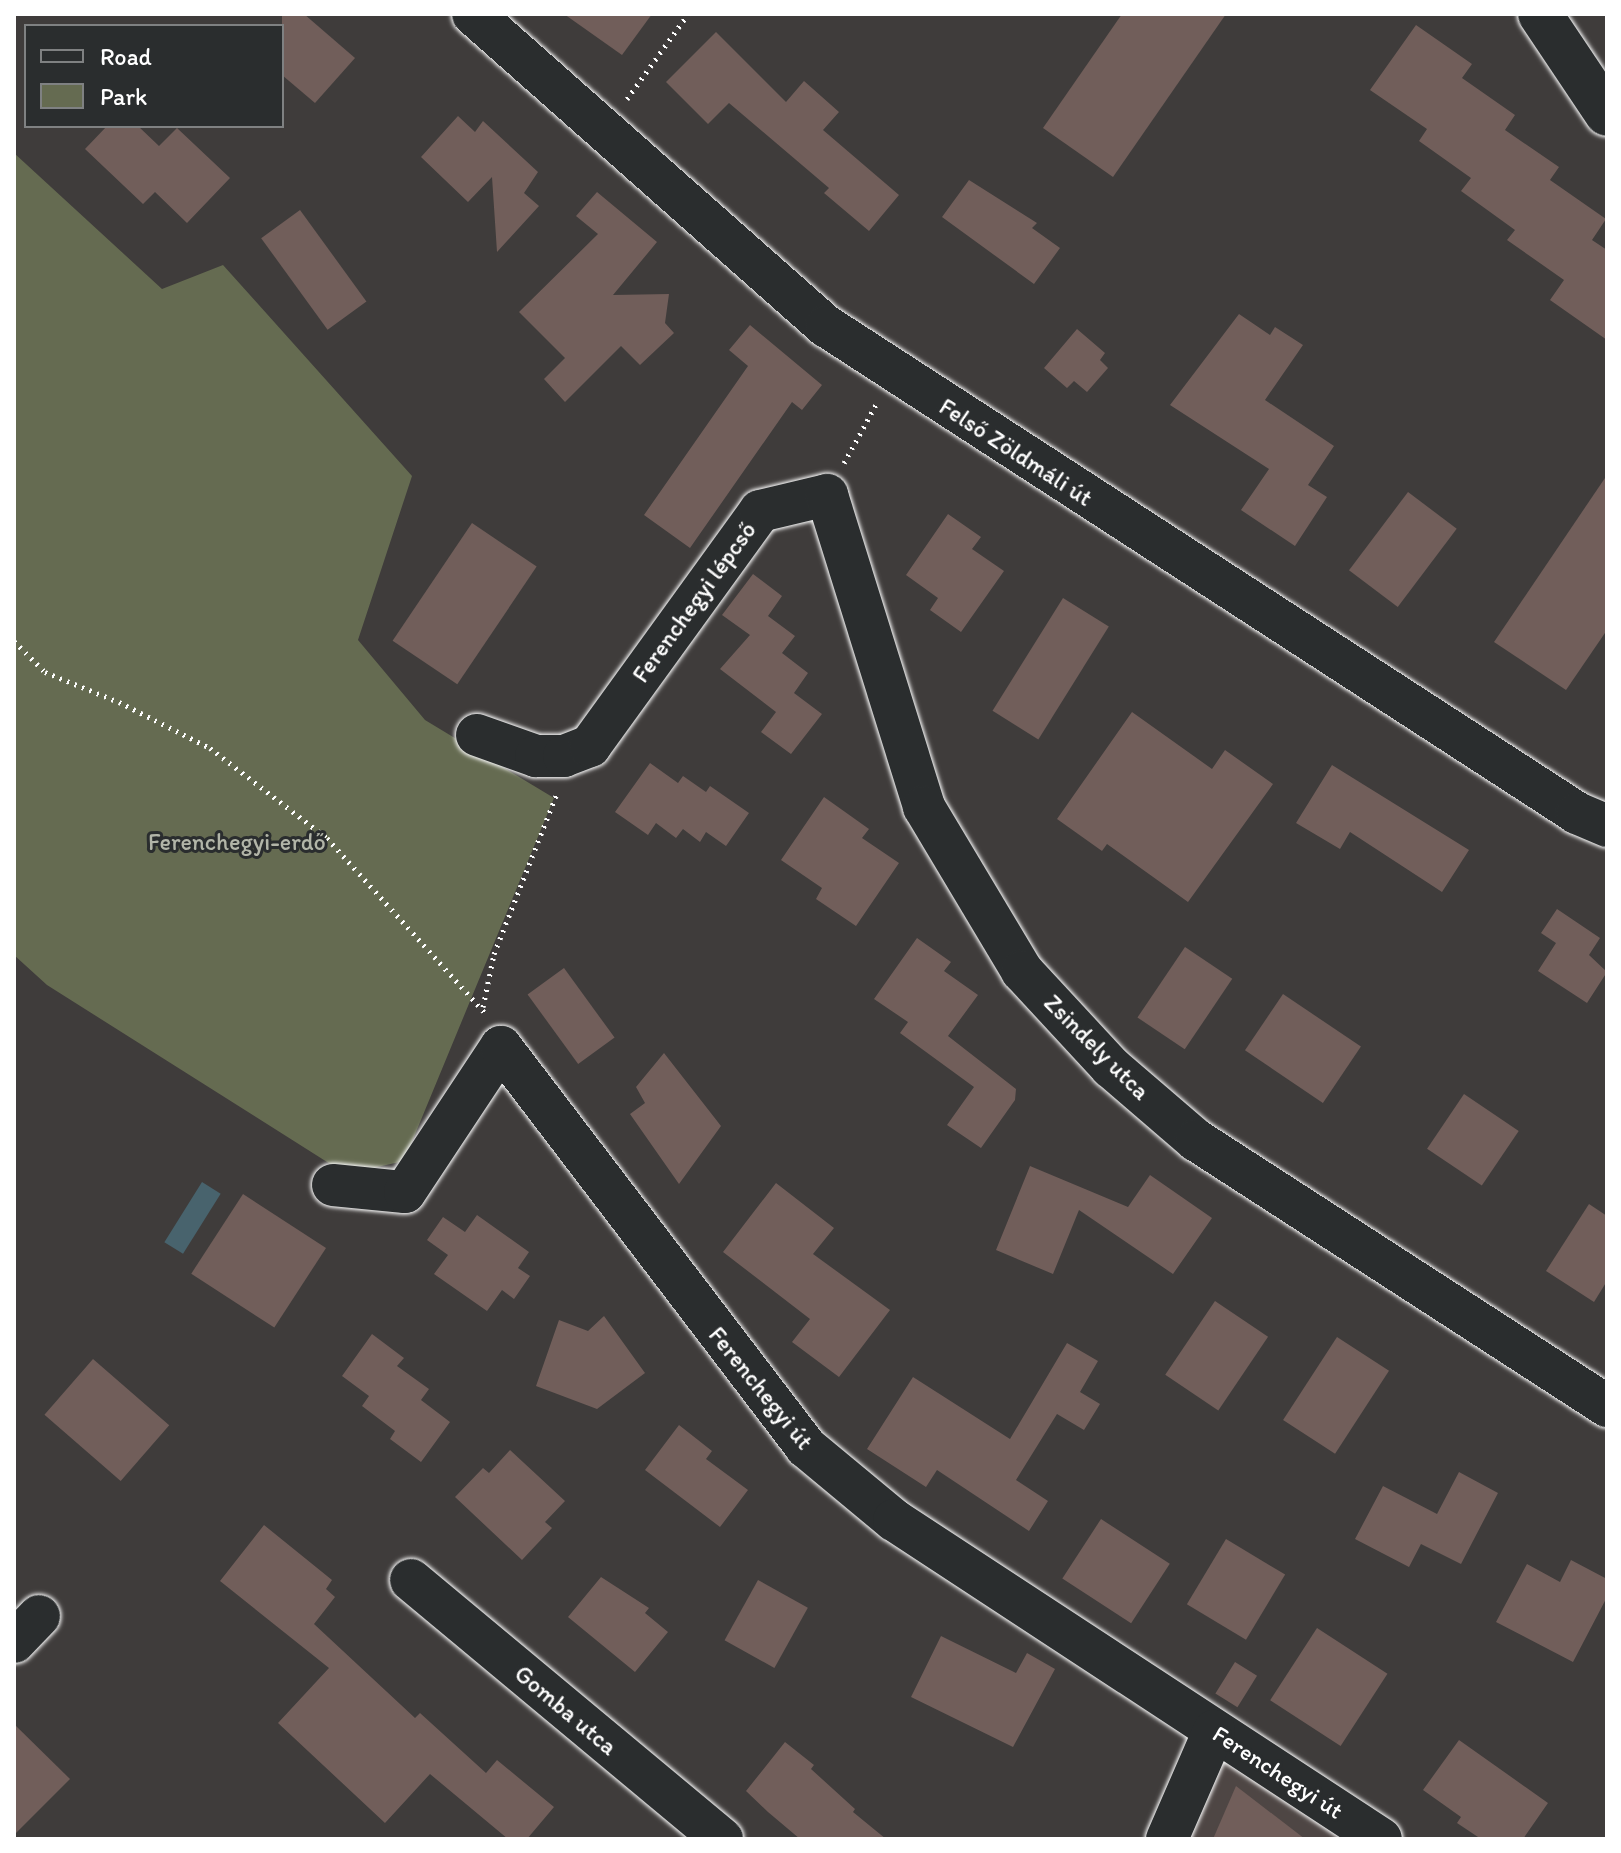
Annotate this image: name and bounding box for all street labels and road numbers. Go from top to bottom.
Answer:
street label: Felső Zöldmáli út [934,392,1098,512]
street label: Ferenchegyi lépcső [626,516,762,688]
street label: Zsindely utca [1039,989,1155,1105]
street label: Ferenchegyi út [703,1321,819,1455]
street label: Gomba utca [509,1659,623,1761]
street label: Ferenchegyi út [1207,1719,1349,1825]

